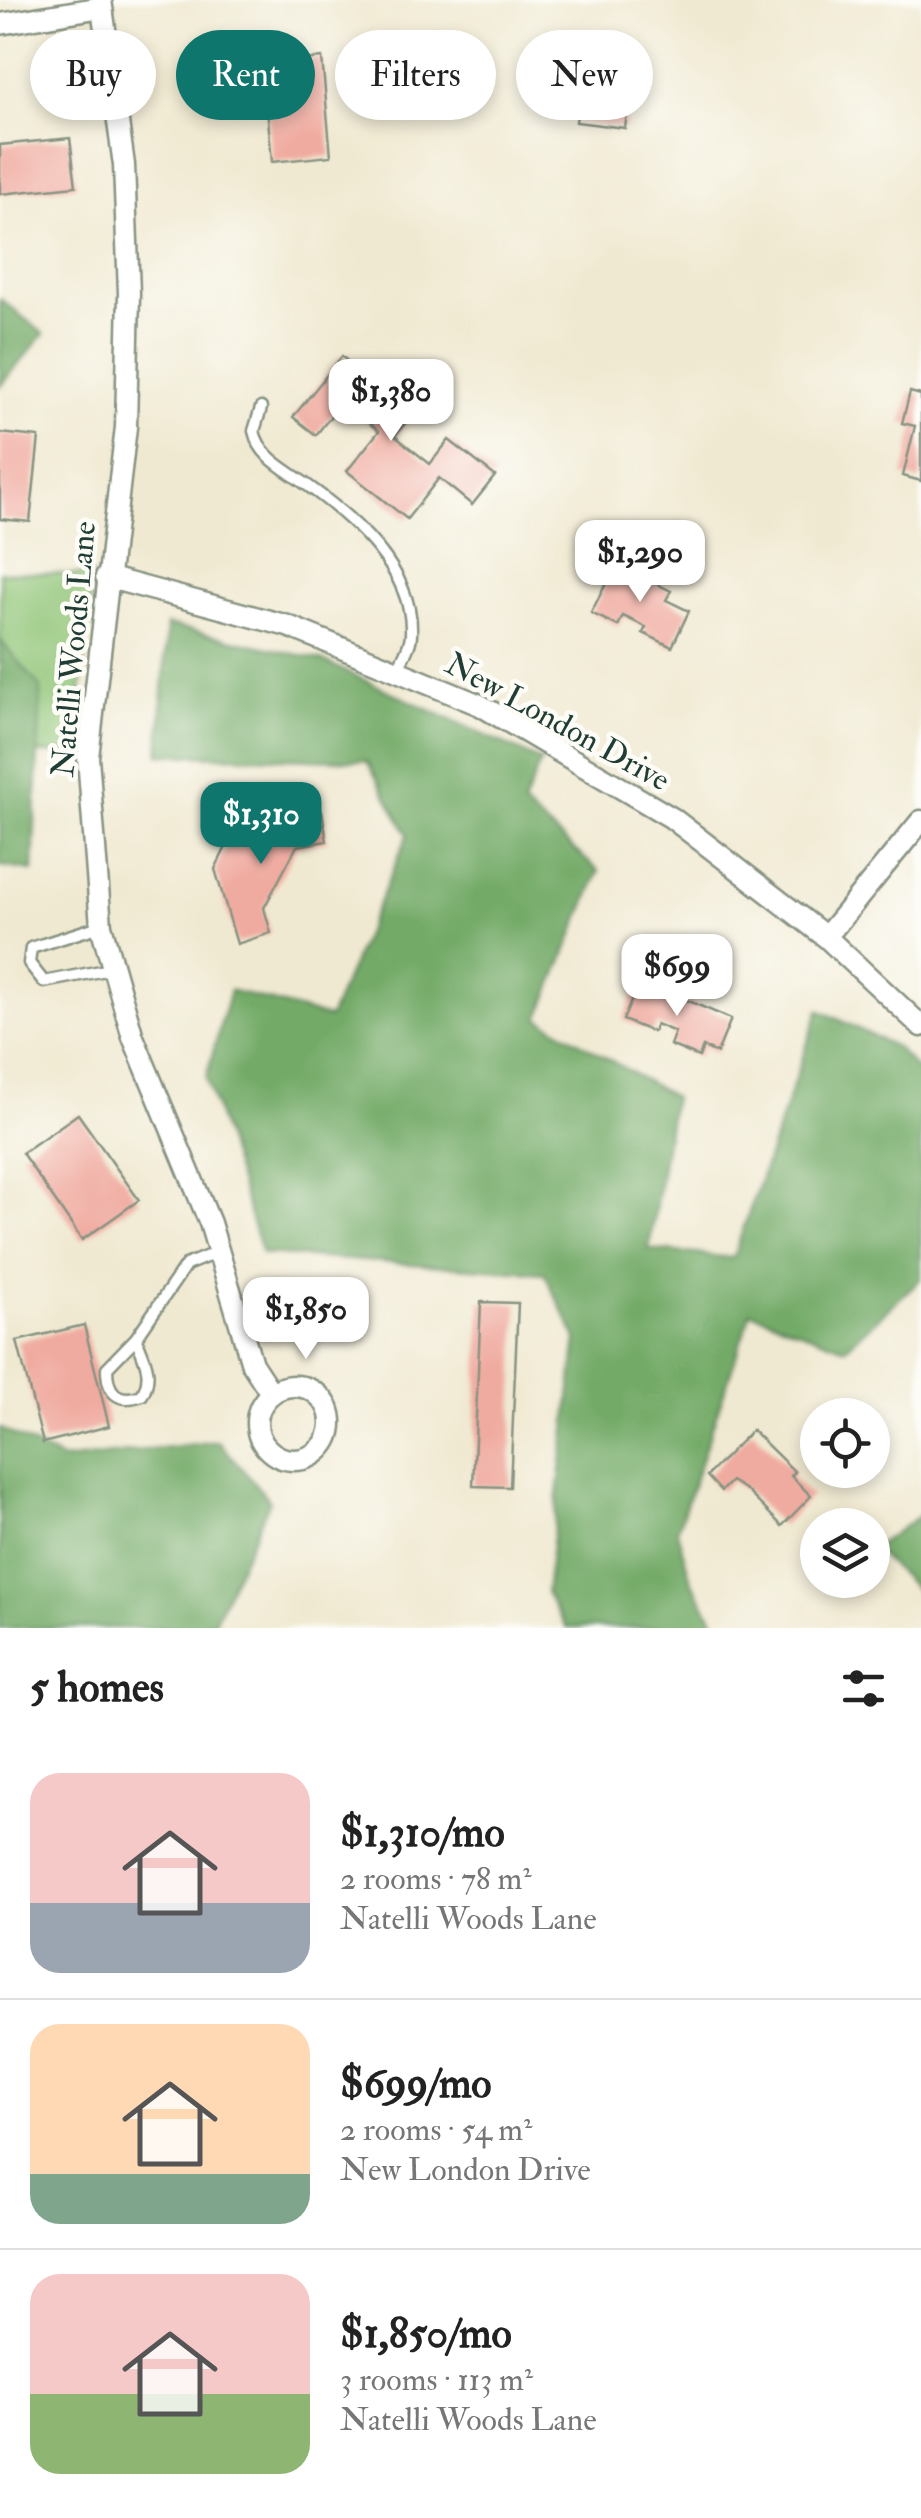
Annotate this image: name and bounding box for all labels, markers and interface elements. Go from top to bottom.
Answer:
chip: Buy [30,30,156,120]
chip: Rent [176,30,315,120]
chip: Filters [335,30,496,120]
chip: New [516,30,653,120]
pin: $1,380 [310,359,472,444]
text: $1,380 [351,371,431,411]
street label: Natelli Woods Lane [43,520,105,779]
pin: $1,290 [559,520,721,605]
text: $1,290 [597,532,683,572]
street label: New London Drive [438,644,677,800]
pin: $1,310 [180,782,342,867]
text: $1,310 [222,794,300,834]
pin: $699 [618,934,736,1019]
text: $699 [643,946,711,986]
pin: $1,850 [225,1277,387,1362]
text: $1,850 [265,1289,347,1329]
map controls [800,1398,890,1598]
button: locate [800,1398,890,1488]
button: layers [800,1508,890,1598]
icon: filters [836,1661,891,1716]
text: 5 homes [30,1662,164,1714]
text: $1,310/mo [340,1807,505,1859]
icon: home [110,1813,230,1933]
text: 2 rooms · 78 m² [340,1859,531,1899]
text: Natelli Woods Lane [340,1899,597,1939]
text: $699/mo [340,2058,492,2110]
icon: home [110,2064,230,2184]
text: 2 rooms · 54 m² [340,2110,532,2150]
text: New London Drive [340,2150,591,2190]
text: $1,850/mo [340,2308,512,2360]
icon: home [110,2314,230,2434]
text: 3 rooms · 113 m² [340,2360,533,2400]
text: Natelli Woods Lane [340,2400,597,2440]

